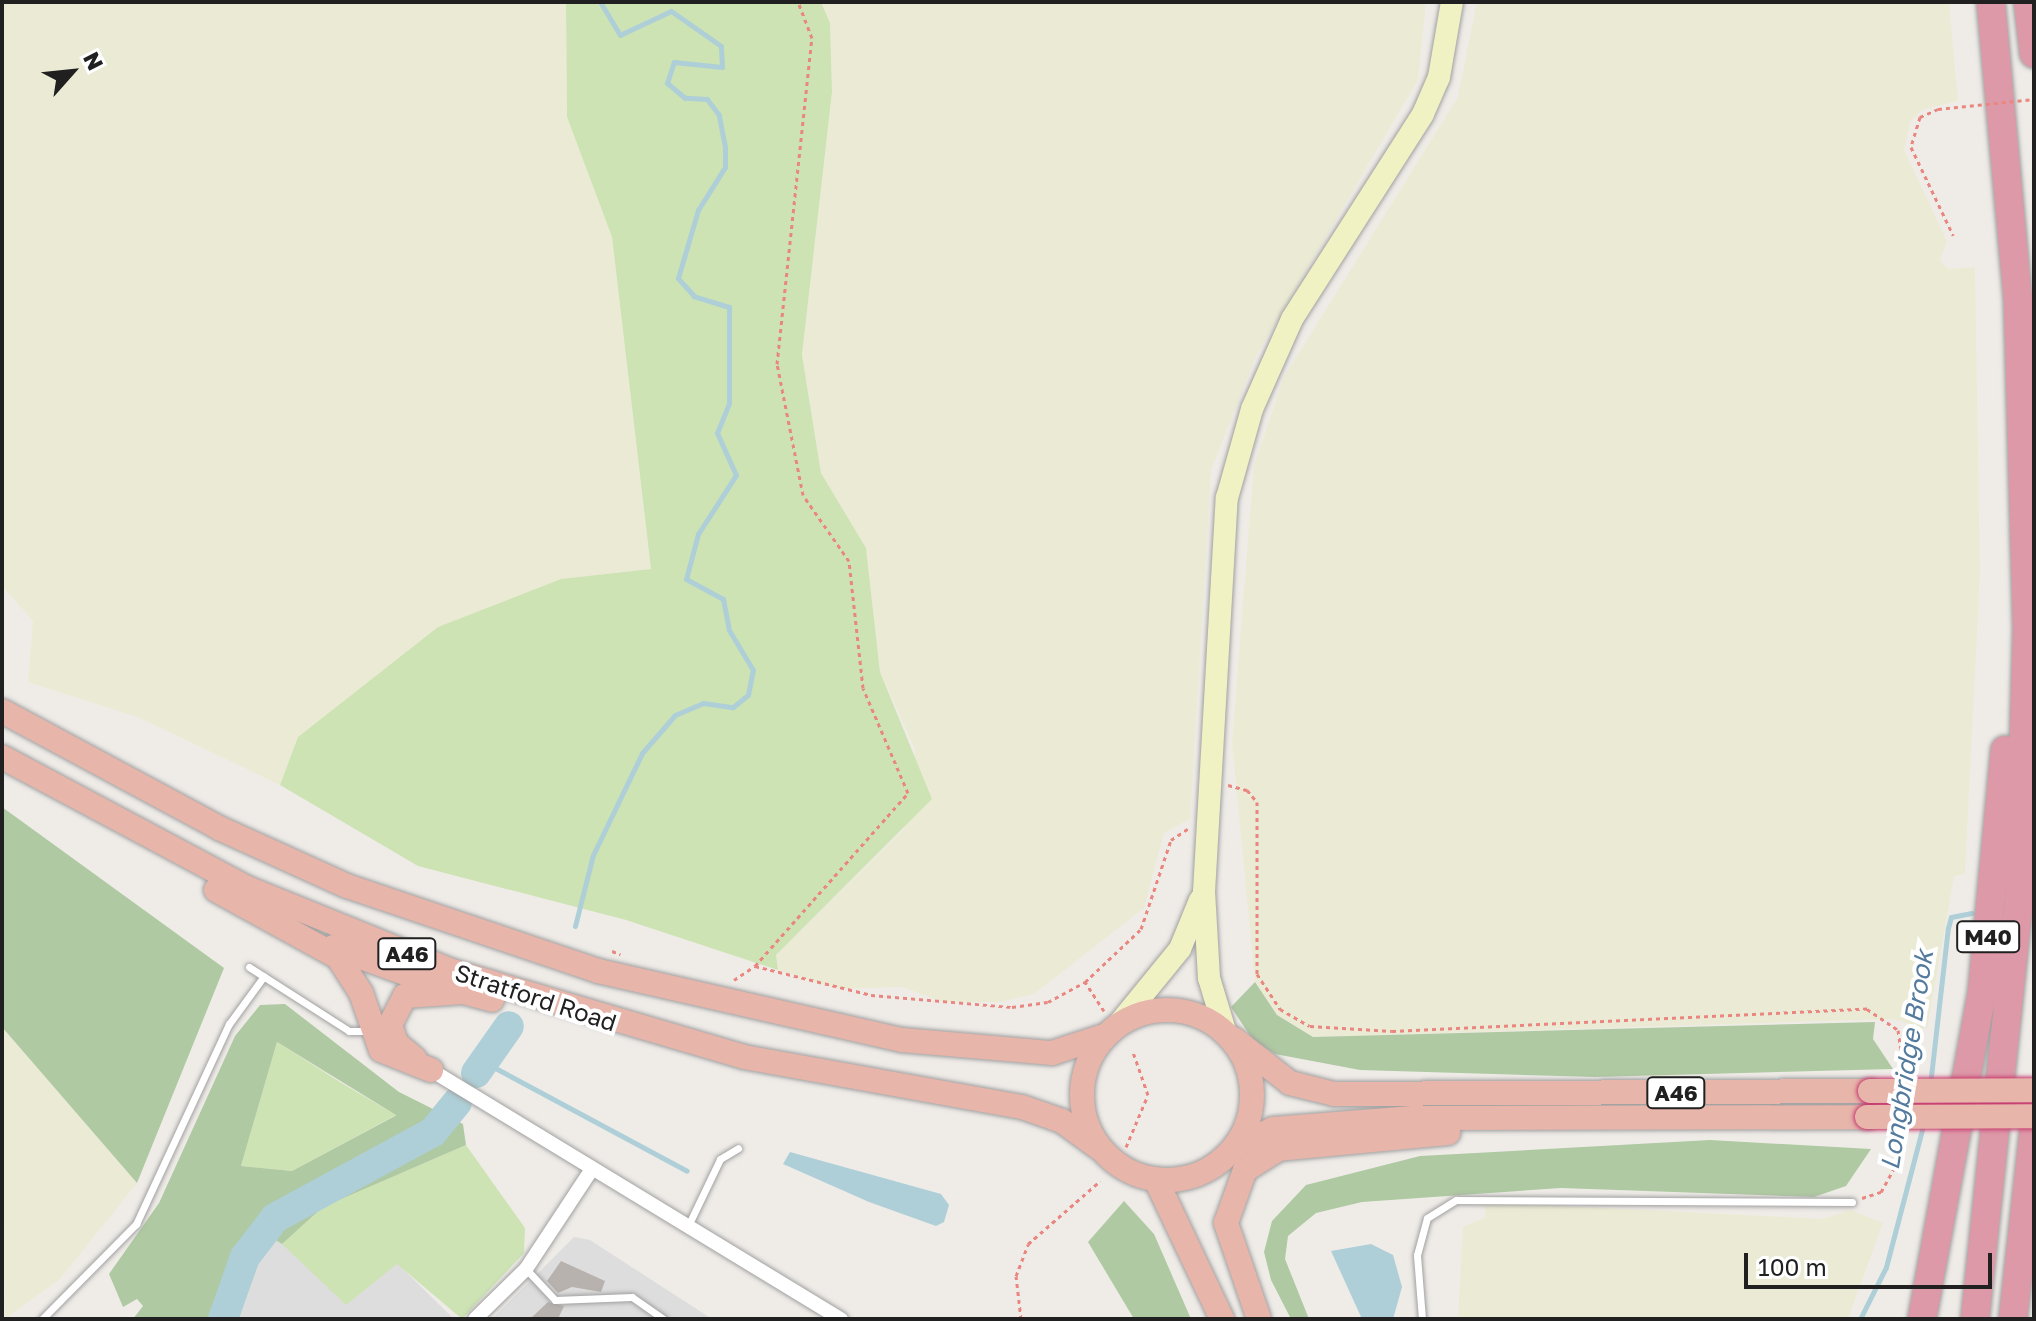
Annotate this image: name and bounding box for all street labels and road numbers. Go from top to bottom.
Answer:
road number: M40 [1956,919,2020,955]
road number: A46 [377,936,437,972]
street label: Stratford Road [452,957,620,1037]
road number: A46 [1646,1075,1706,1111]

